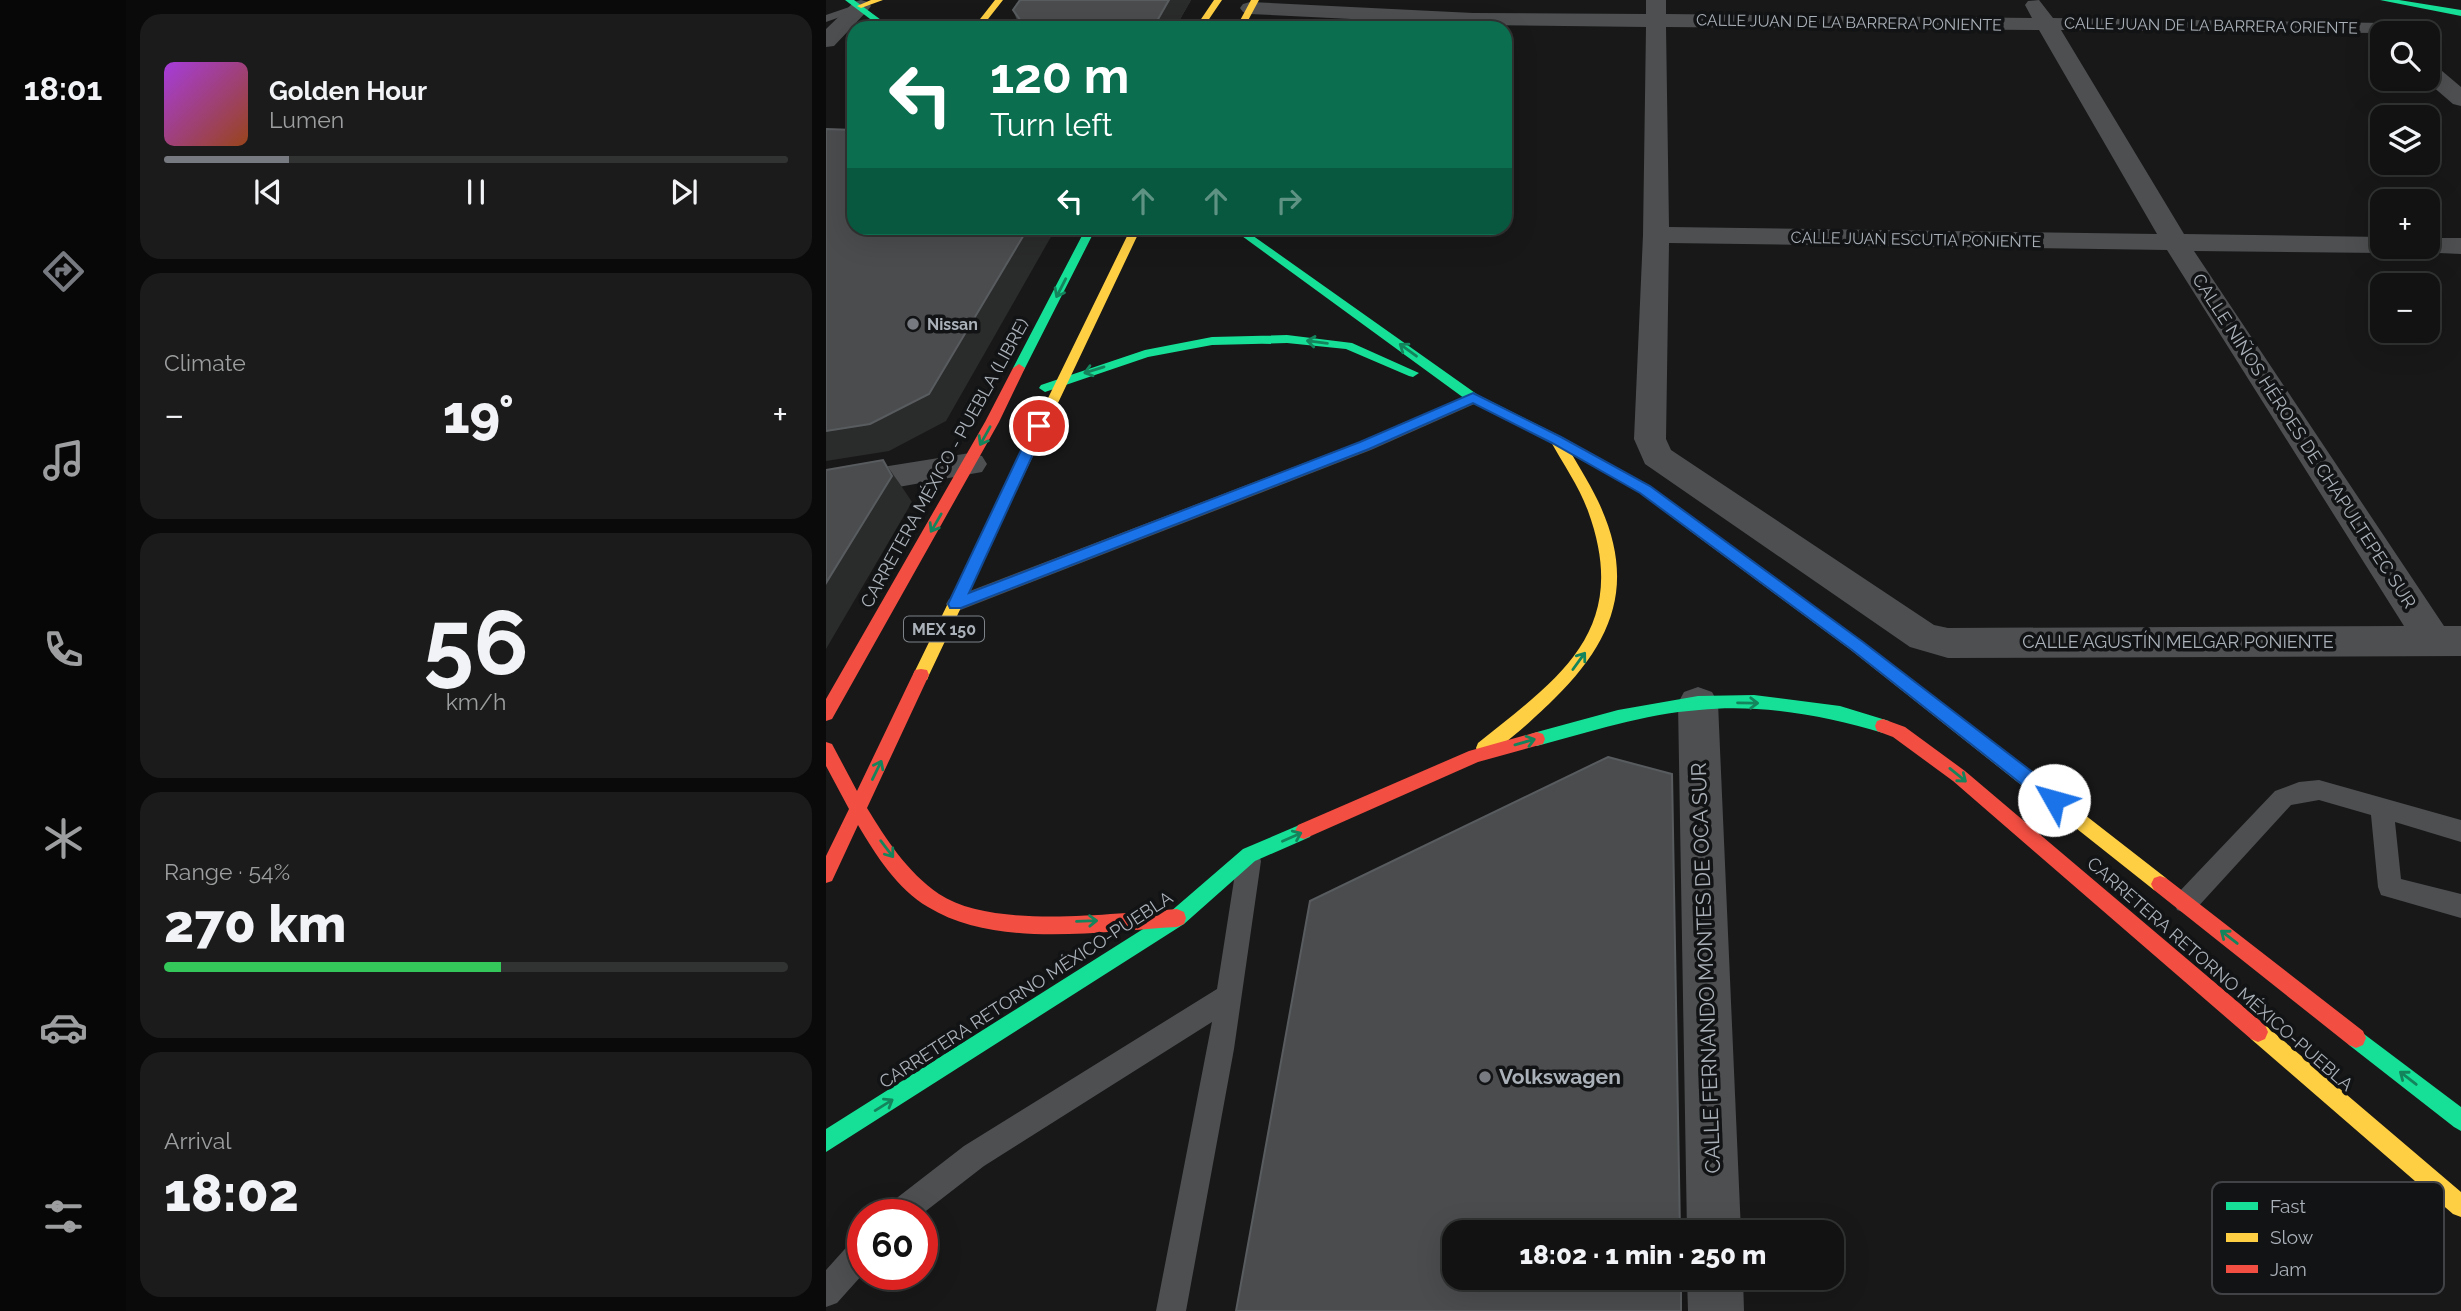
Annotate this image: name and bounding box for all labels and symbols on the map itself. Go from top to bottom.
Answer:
street label: CALLE JUAN DE LA BARRERA PONIENTE [1696,10,2002,35]
street label: CALLE JUAN DE LA BARRERA ORIENTE [2064,13,2358,38]
street label: CALLE JUAN ESCUTIA PONIENTE [1790,228,2042,251]
street label: CALLE NIÑOS HÉROES DE CHAPULTEPEC SUR [2188,269,2422,612]
one-way arrow [1053,277,1067,298]
street label: CARRETERA MÉXICO - PUEBLA (LIBRE) [855,314,1033,611]
place label: Nissan [927,315,978,334]
marker: Nissan [905,316,921,332]
one-way arrow [1307,336,1329,349]
one-way arrow [1399,343,1418,358]
one-way arrow [1083,365,1105,378]
pin [1009,396,1069,456]
one-way arrow [978,425,992,445]
one-way arrow [929,512,942,533]
road number: MEX 150 [904,616,984,642]
street label: CALLE AGUSTÍN MELGAR PONIENTE [2022,630,2334,652]
one-way arrow [1572,652,1586,671]
one-way arrow [1736,696,1759,709]
one-way arrow [1514,735,1536,748]
one-way arrow [870,760,884,781]
street label: CALLE FERNANDO MONTES DE OCA SUR [1686,762,1725,1174]
position arrow [2017,763,2091,837]
one-way arrow [1948,767,1966,782]
one-way arrow [1280,830,1302,843]
one-way arrow [879,839,894,857]
street label: CARRETERA RETORNO MÉXICO-PUEBLA [2083,852,2358,1095]
street label: CARRETERA RETORNO MÉXICO-PUEBLA [875,886,1176,1092]
one-way arrow [1075,915,1098,928]
one-way arrow [2221,929,2239,944]
place label: Volkswagen [1499,1064,1621,1089]
marker: Volkswagen [1477,1069,1493,1085]
one-way arrow [2399,1070,2417,1086]
one-way arrow [874,1097,894,1111]
legend [2212,1182,2444,1294]
text: Fast [2270,1195,2306,1217]
speed limit sign: 60 [847,1199,938,1290]
text: Slow [2270,1226,2314,1248]
text: Jam [2270,1258,2307,1280]

